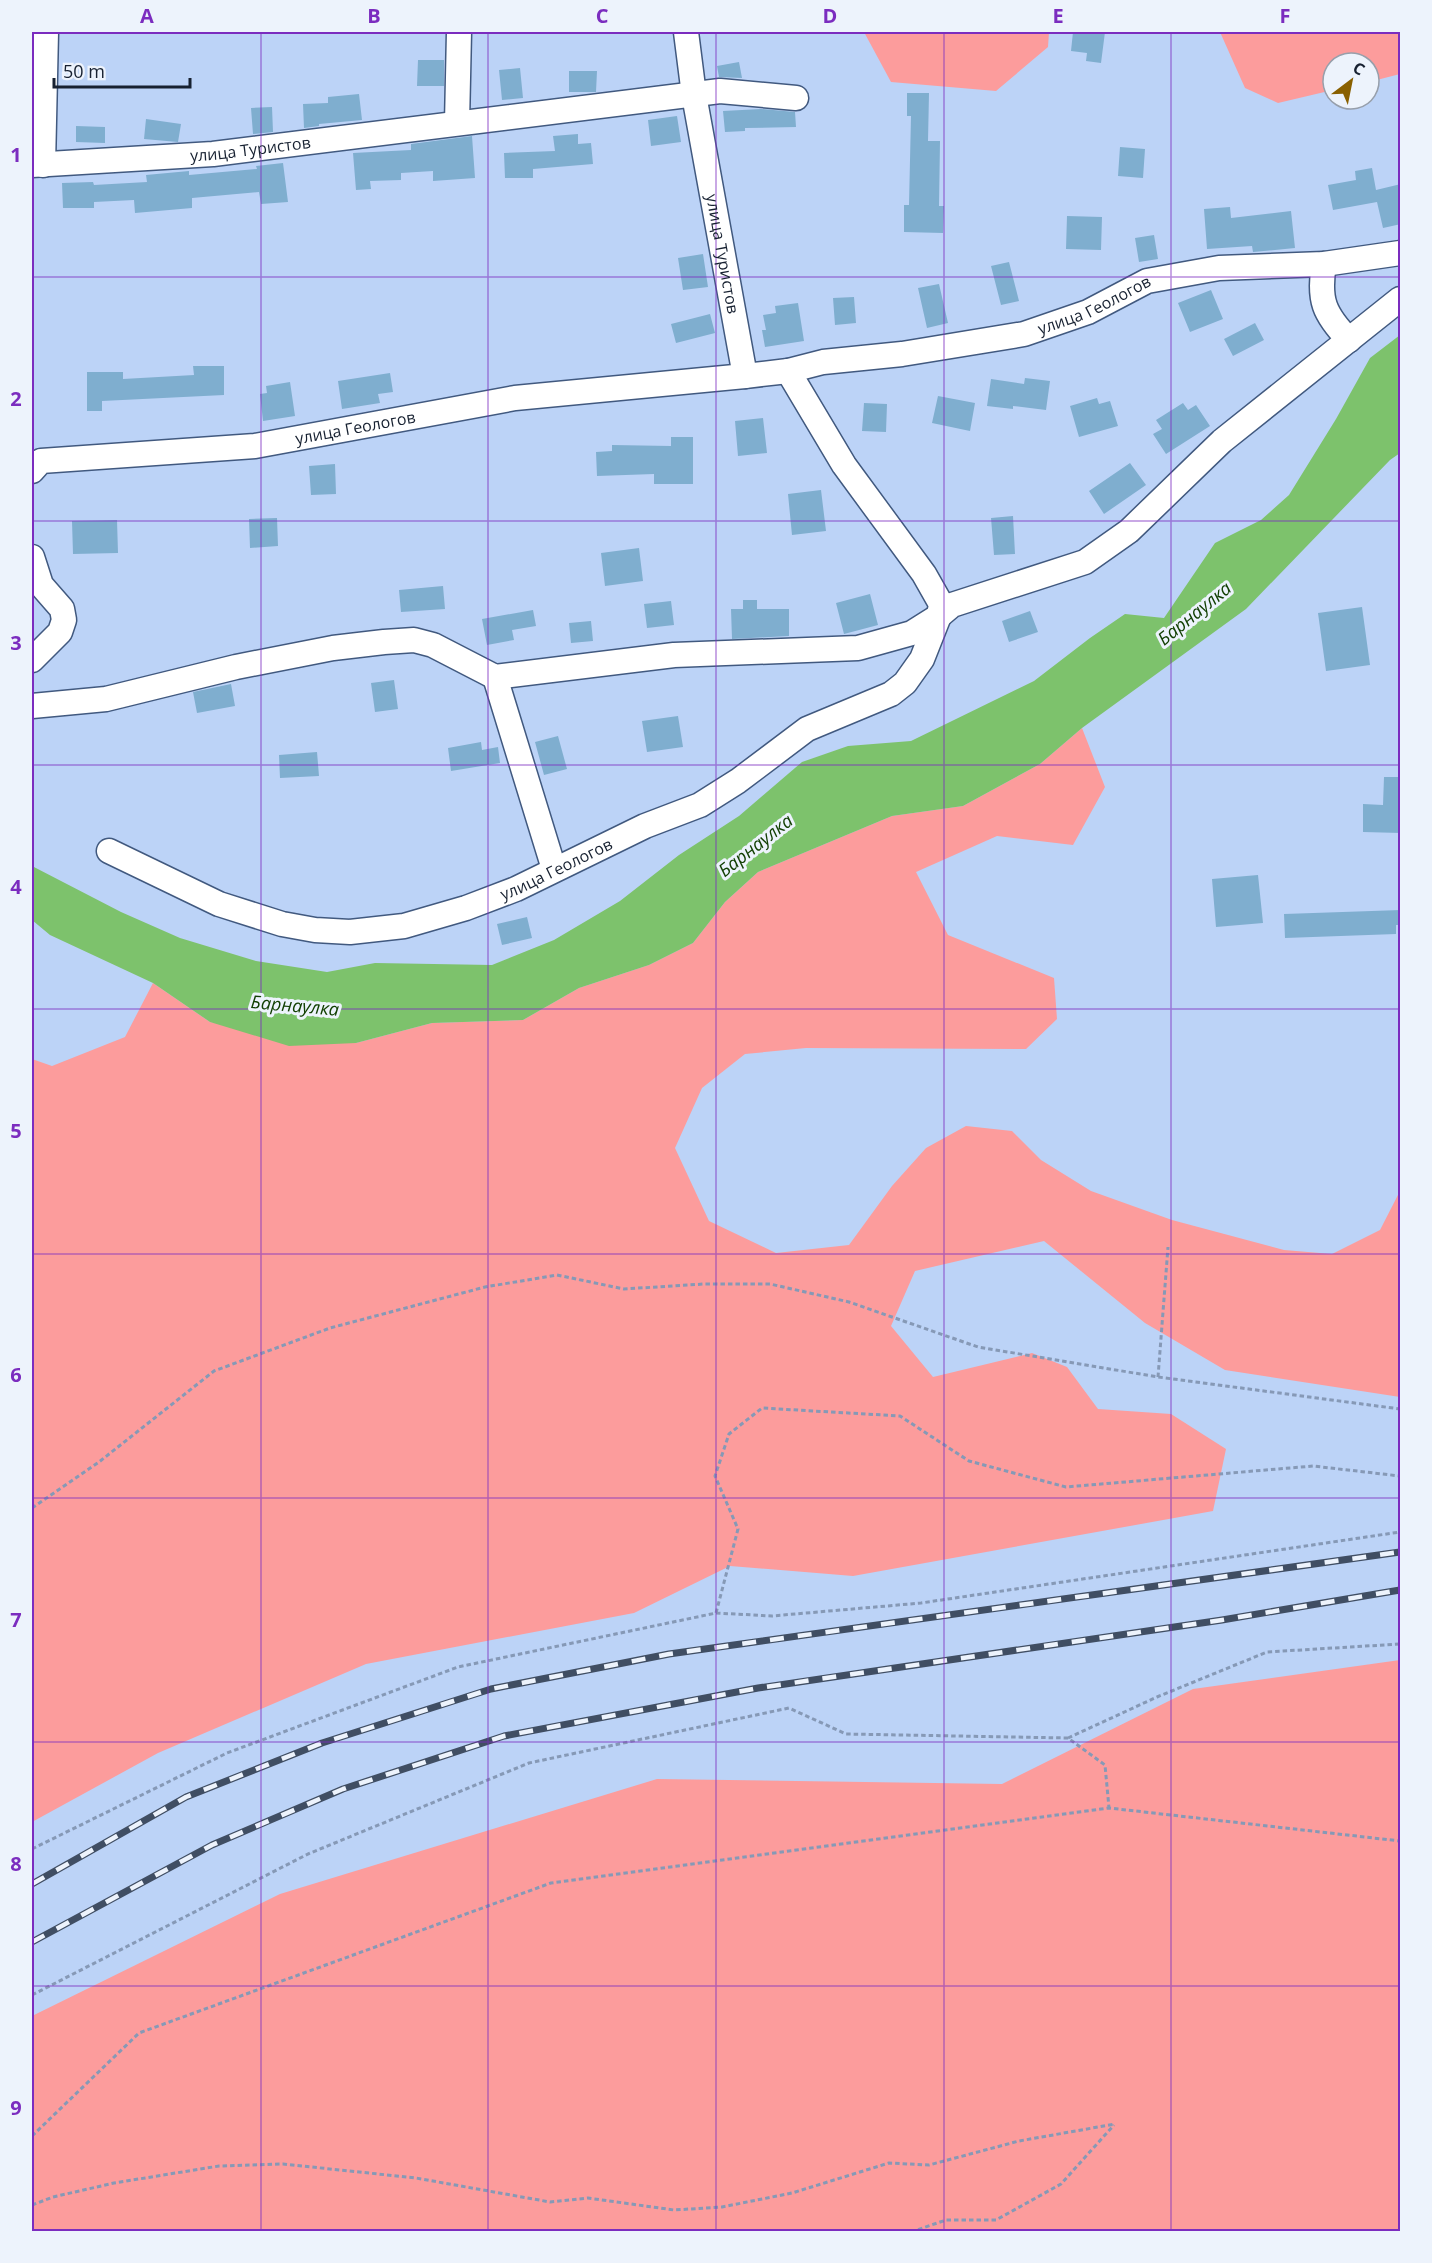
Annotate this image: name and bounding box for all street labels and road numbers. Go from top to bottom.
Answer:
street label: улица Туристов [189,131,312,166]
street label: улица Туристов [701,192,744,315]
street label: улица Геологов [1035,270,1155,339]
street label: улица Геологов [293,406,417,449]
street label: улица Геологов [497,833,616,905]

